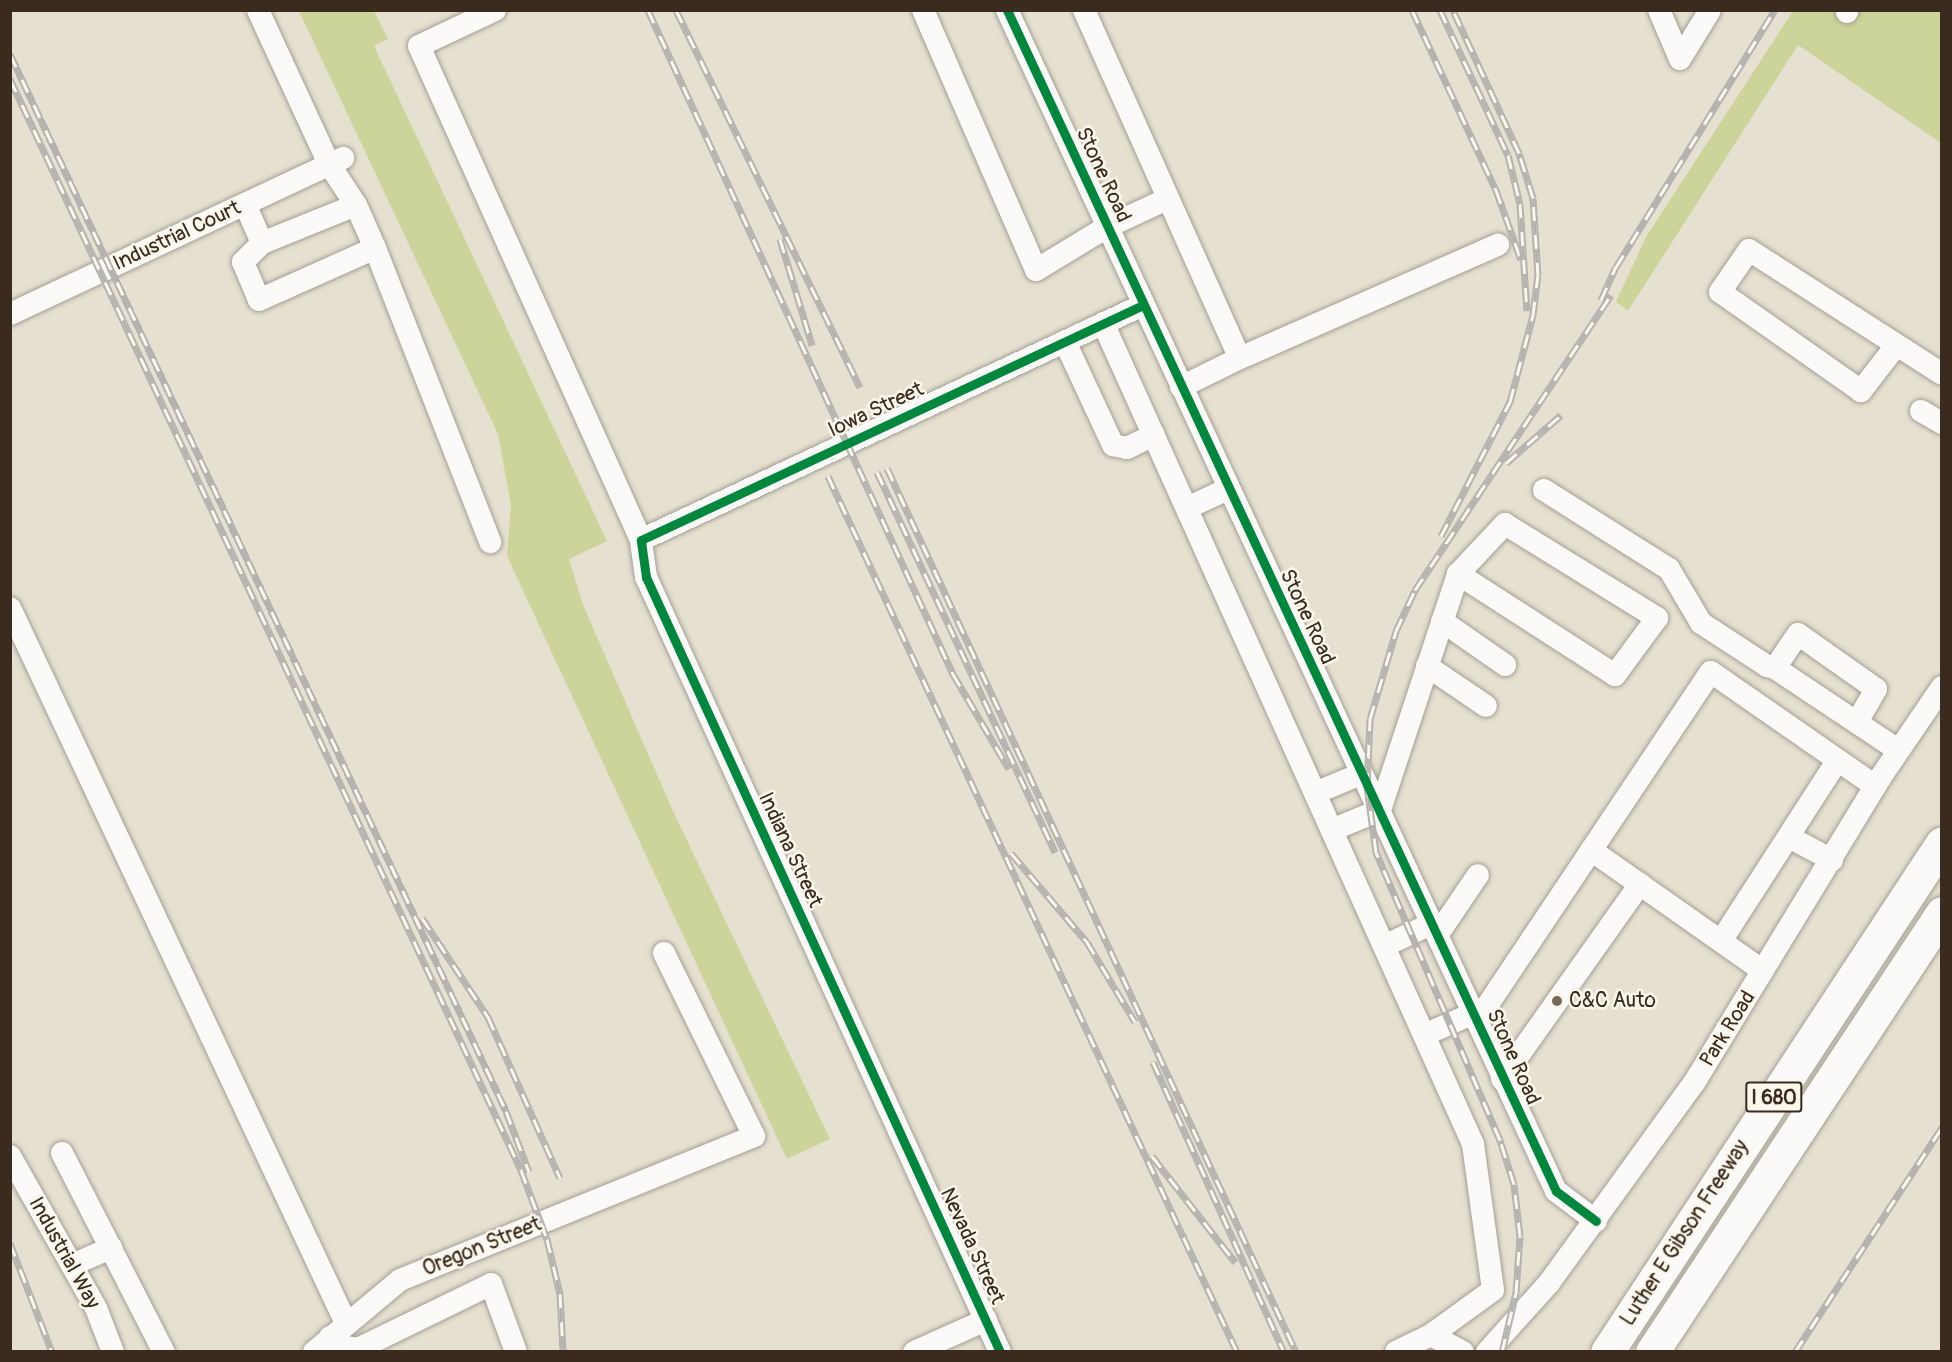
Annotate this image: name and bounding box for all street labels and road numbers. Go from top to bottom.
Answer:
street label: Stone Road [1070,123,1136,227]
street label: Industrial Court [109,195,245,277]
street label: Iowa Street [824,377,928,443]
street label: Stone Road [1274,565,1340,669]
street label: Indiana Street [752,788,828,912]
street label: Park Road [1695,986,1761,1072]
street label: Stone Road [1481,1005,1545,1109]
road number: I 680 [1744,1080,1804,1114]
street label: Luther E Gibson Freeway [1615,1135,1755,1331]
street label: Nevada Street [934,1184,1010,1308]
street label: Industrial Way [23,1193,105,1313]
street label: Oregon Street [419,1212,545,1282]

